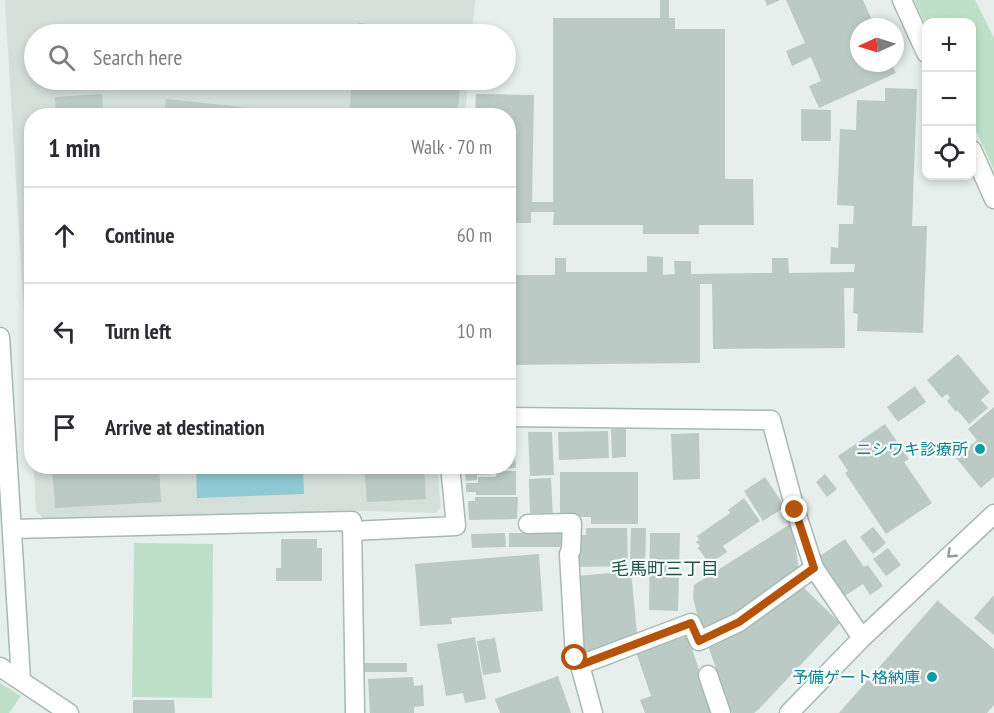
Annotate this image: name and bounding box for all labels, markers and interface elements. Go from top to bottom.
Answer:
north arrow [850,18,904,72]
map controls [922,18,976,180]
button: + [922,18,976,72]
search box [24,24,516,90]
icon: search [45,41,78,74]
text: Search here [93,43,182,71]
button: − [922,72,976,126]
button: locate [922,126,976,180]
text: 1 min [48,131,101,164]
text: Walk · 70 m [411,134,492,160]
icon: ahead [48,219,81,252]
text: Continue [105,221,175,249]
text: 60 m [457,222,492,248]
icon: left [48,315,81,348]
text: Turn left [105,317,171,345]
text: 10 m [457,318,492,344]
icon: arrive [48,411,81,444]
text: Arrive at destination [105,413,265,441]
place label: ニシワキ診療所 [856,439,968,459]
marker: ニシワキ診療所 [973,442,987,456]
route end [781,496,807,522]
one-way arrow [948,547,959,558]
district label: 毛馬町三丁目 [611,557,719,580]
route start [561,644,587,670]
place label: 予備ゲート格納庫 [792,667,920,687]
marker: 予備ゲート格納庫 [925,670,939,684]

